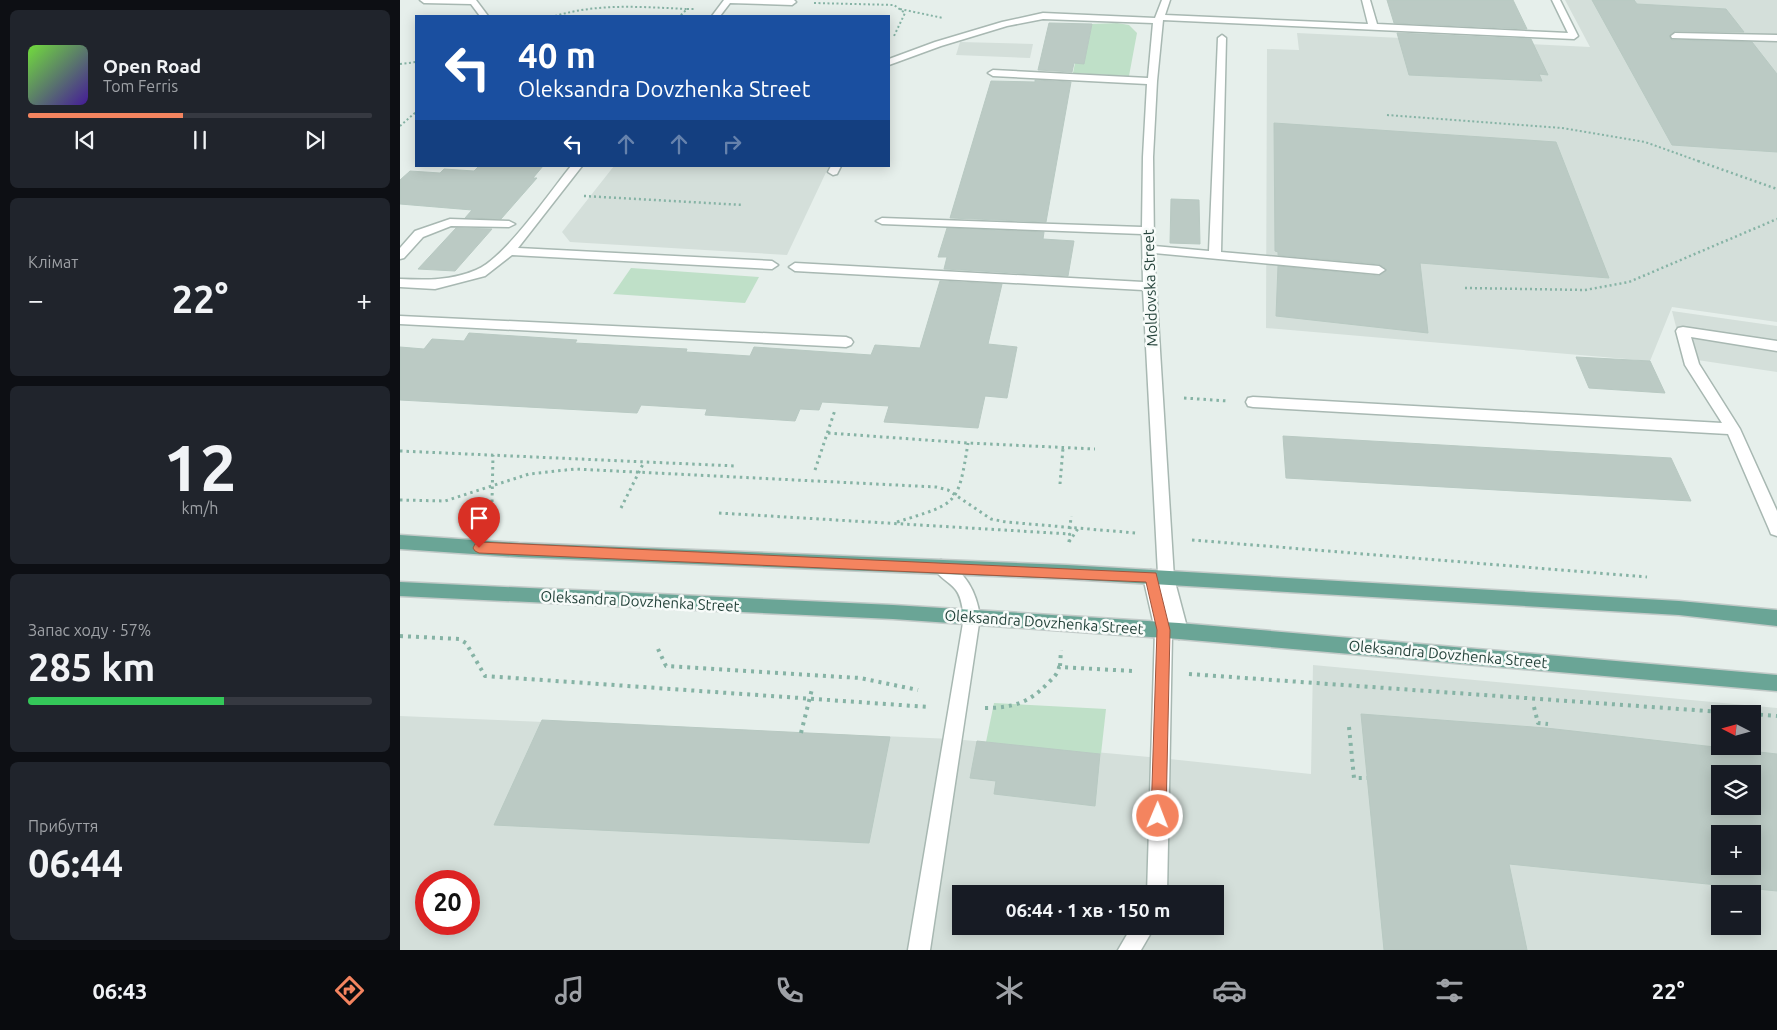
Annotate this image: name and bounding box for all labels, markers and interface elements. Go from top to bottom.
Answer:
icon: left [435,35,500,100]
text: 40 m [518,35,596,75]
text: Open Road [103,55,201,77]
text: Oleksandra Dovzhenka Street [518,76,810,101]
text: Tom Ferris [103,77,178,95]
icon: previous [71,126,99,154]
icon: pause [186,126,214,154]
icon: next [301,126,329,154]
icon: left [559,130,587,158]
icon: ahead [612,130,640,158]
icon: ahead [665,130,693,158]
icon: right [718,130,746,158]
street label: Moldovska Street [1139,229,1161,347]
text: Клімат [28,253,78,271]
text: 22° [172,278,228,320]
text: − [28,284,44,315]
text: + [356,284,372,315]
text: 12 [163,430,237,503]
pin [458,497,500,548]
text: km/h [182,499,218,517]
icon: arrive [465,504,493,532]
street label: Oleksandra Dovzhenka Street [540,587,740,615]
street label: Oleksandra Dovzhenka Street [944,607,1144,637]
text: Запас ходу · 57% [28,621,151,639]
street label: Oleksandra Dovzhenka Street [1348,637,1548,671]
text: 285 km [28,646,155,688]
north arrow [1711,705,1761,755]
map controls [1711,705,1761,935]
button: layers [1711,765,1761,815]
position arrow [1131,789,1183,841]
text: Прибуття [28,817,98,835]
button: + [1711,825,1761,875]
text: 06:44 [28,842,123,884]
speed limit sign: 20 [415,870,480,935]
button: − [1711,885,1761,935]
text: 06:44 · 1 хв · 150 m [1006,899,1170,921]
icon: directions [332,973,367,1008]
icon: music [552,973,587,1008]
icon: phone [772,973,807,1008]
icon: climate [992,973,1027,1008]
icon: car [1212,973,1247,1008]
icon: filters [1432,973,1467,1008]
text: 06:43 [92,978,148,1003]
text: 22° [1652,978,1684,1003]

